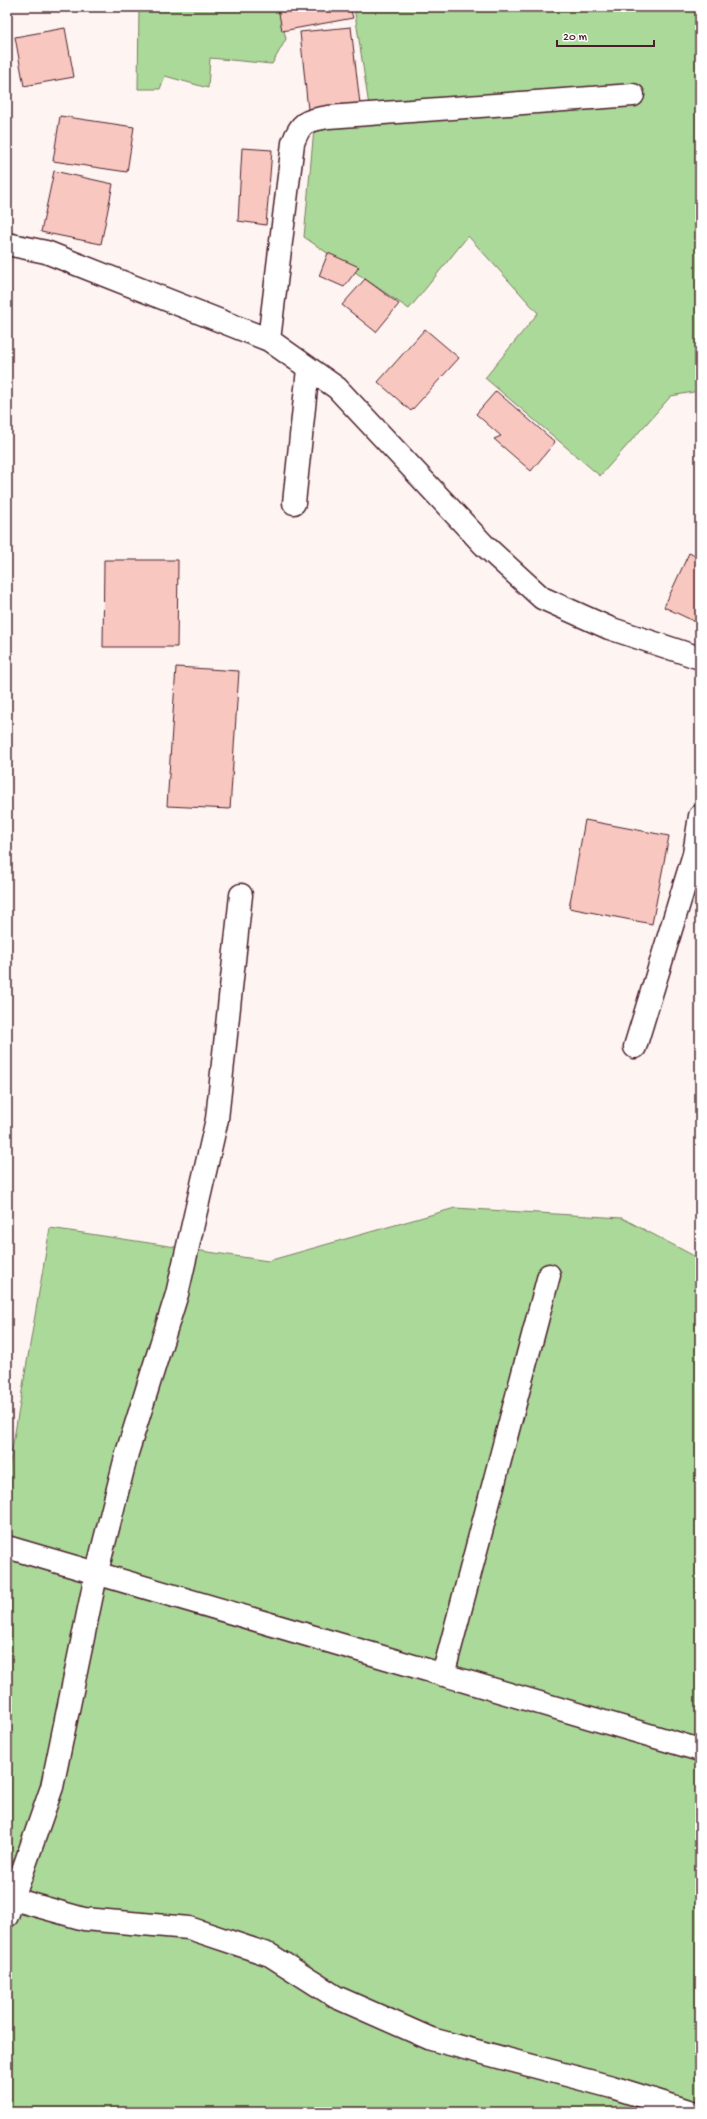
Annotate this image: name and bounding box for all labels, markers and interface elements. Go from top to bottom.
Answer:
scale bar [557,22,654,48]
text: 20 m [563,31,588,45]

